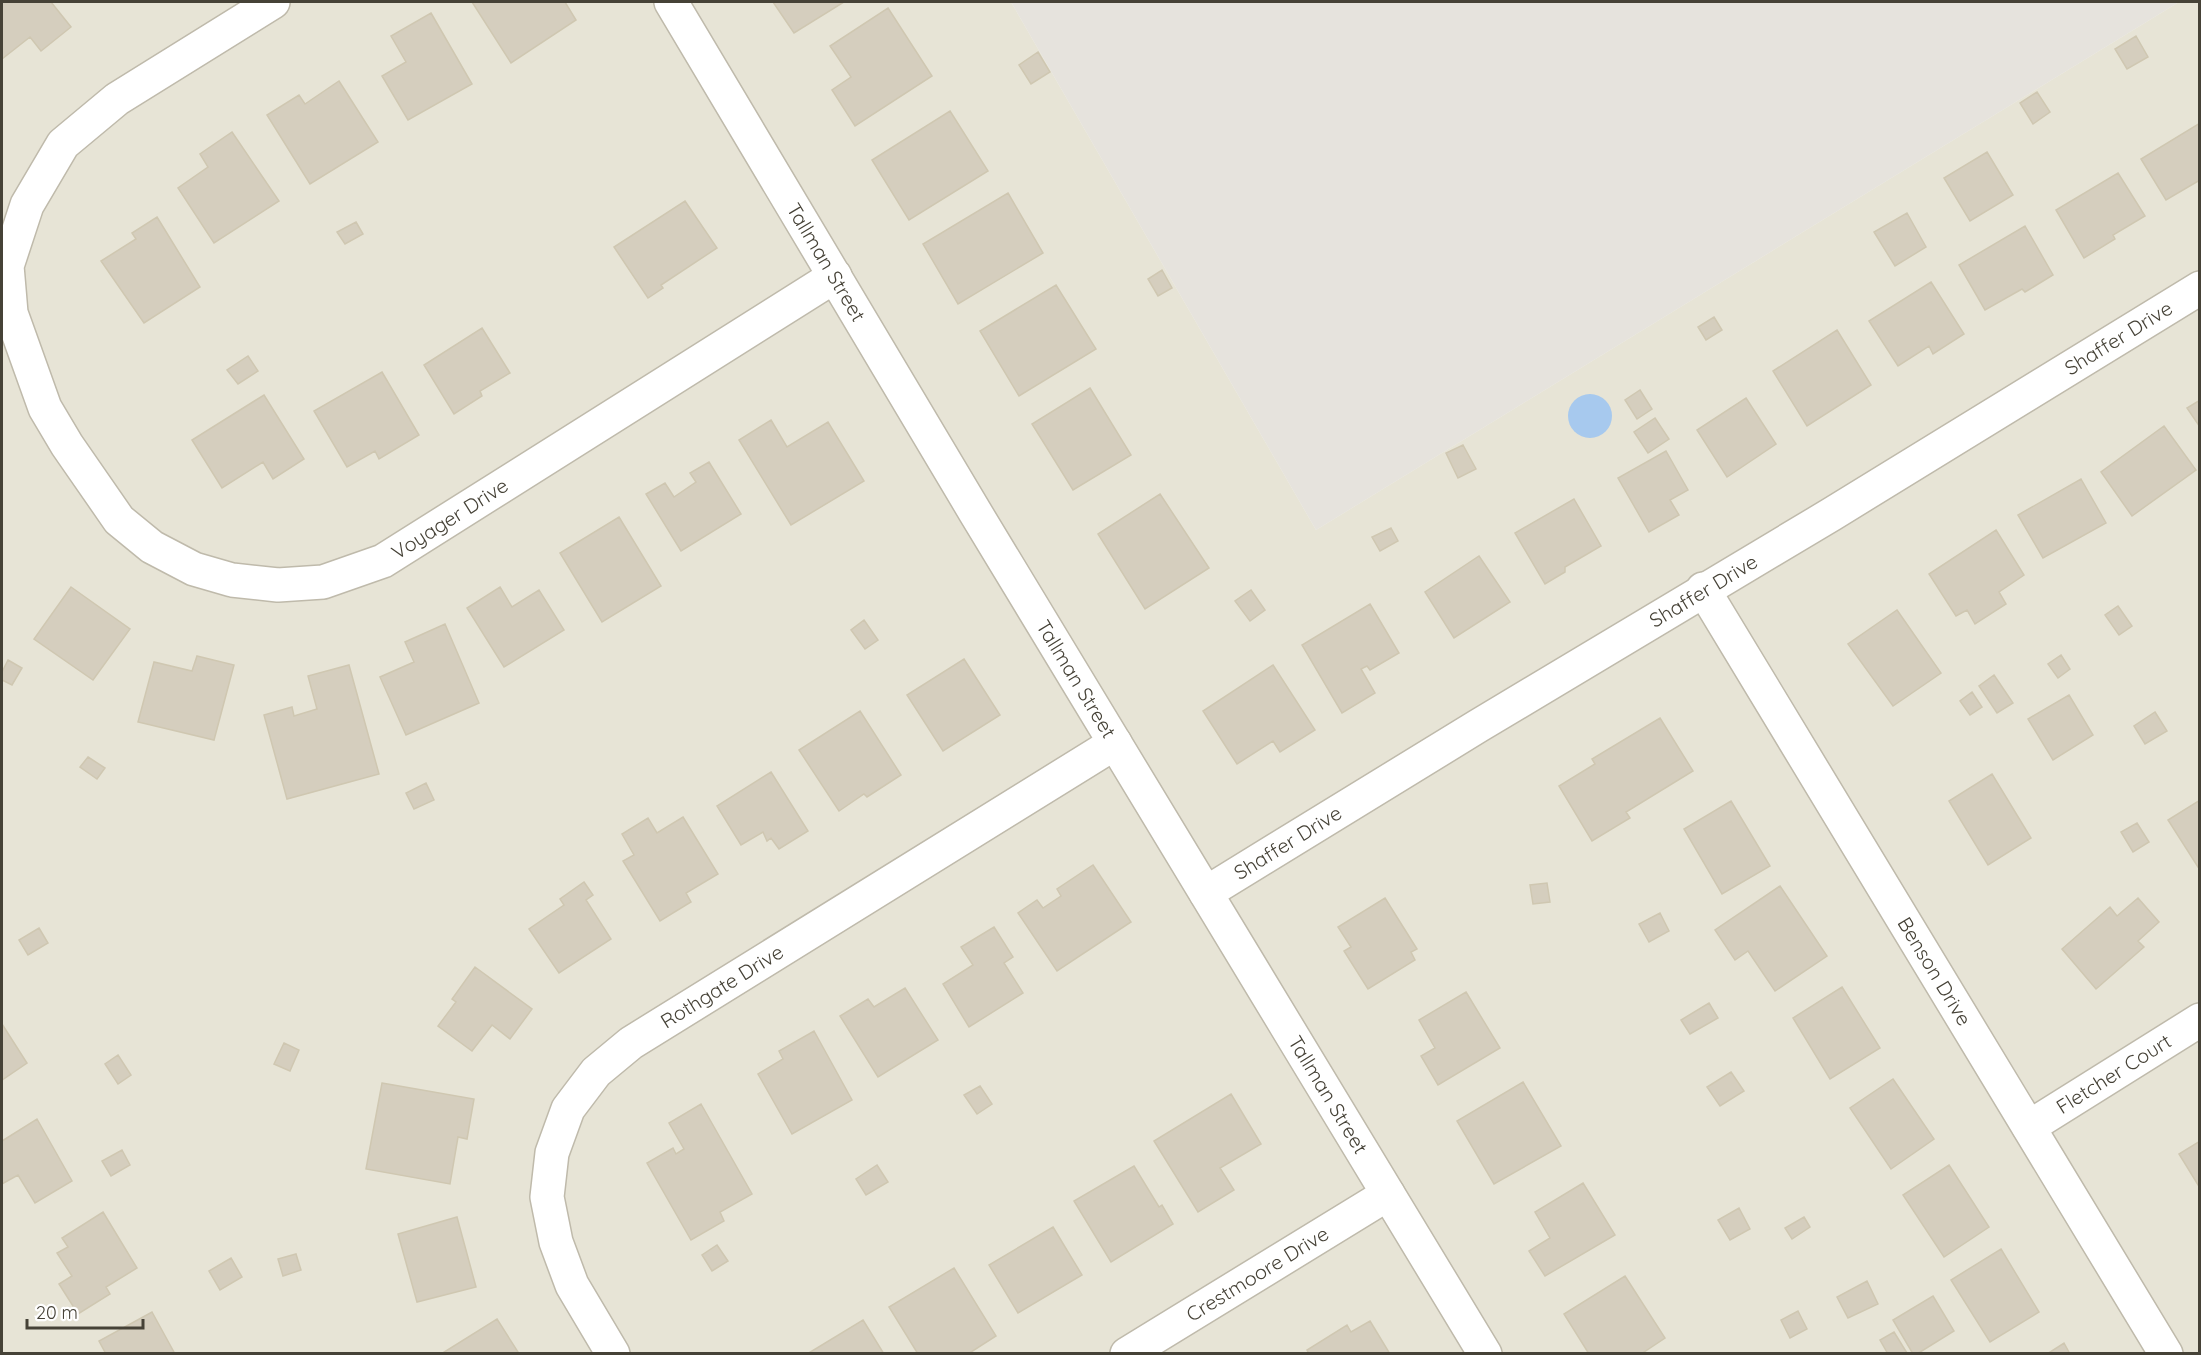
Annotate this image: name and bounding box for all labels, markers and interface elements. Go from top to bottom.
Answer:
street label: Tallman Street [782,198,872,326]
street label: Shaffer Drive [2060,295,2177,380]
street label: Voyager Drive [387,472,513,565]
street label: Shaffer Drive [1645,549,1762,633]
street label: Tallman Street [1031,615,1122,743]
street label: Shaffer Drive [1229,800,1346,885]
street label: Benson Drive [1892,912,1977,1030]
street label: Rothgate Drive [656,939,788,1034]
street label: Fletcher Court [2051,1028,2176,1119]
street label: Tallman Street [1283,1031,1374,1158]
street label: Crestmoore Drive [1181,1220,1333,1327]
scale bar [27,1292,142,1330]
text: 20 m [36,1301,78,1324]

